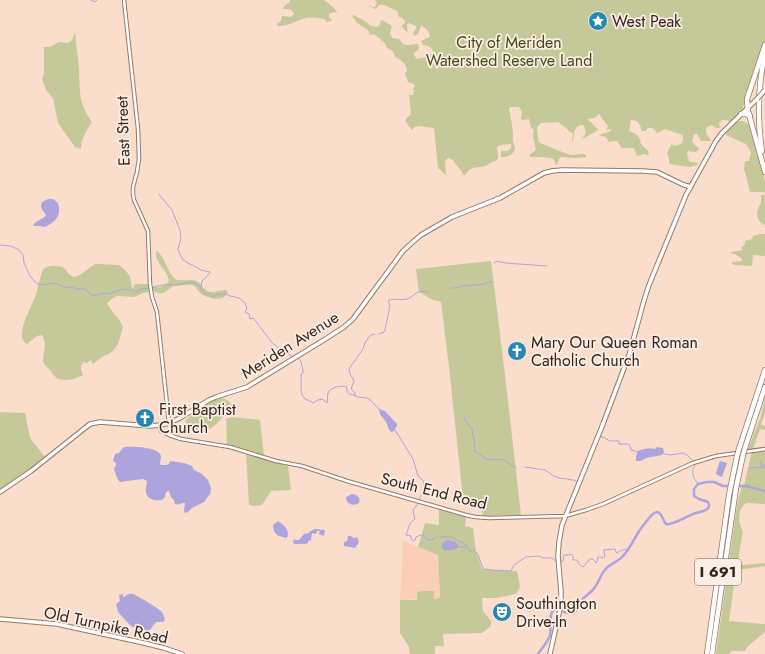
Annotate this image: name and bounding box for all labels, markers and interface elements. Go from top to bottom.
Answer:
place icon: West Peak [587,10,609,32]
place label: West Peak [612,10,682,33]
park label: City of Meriden Watershed Reserve Land [426,31,592,72]
street label: East Street [110,96,136,166]
street label: Meriden Avenue [237,306,343,384]
place label: Mary Our Queen Roman Catholic Church [531,331,698,372]
church icon: Mary Our Queen Roman Catholic Church [506,340,528,362]
place label: First Baptist Church [159,398,236,439]
church icon: First Baptist Church [134,407,156,429]
street label: South End Road [379,467,489,515]
road number: I 691 [695,559,741,585]
place label: Southington Drive-In [516,592,597,633]
street label: Old Turnpike Road [42,601,170,649]
theatre icon: Southington Drive-In [491,601,513,623]

